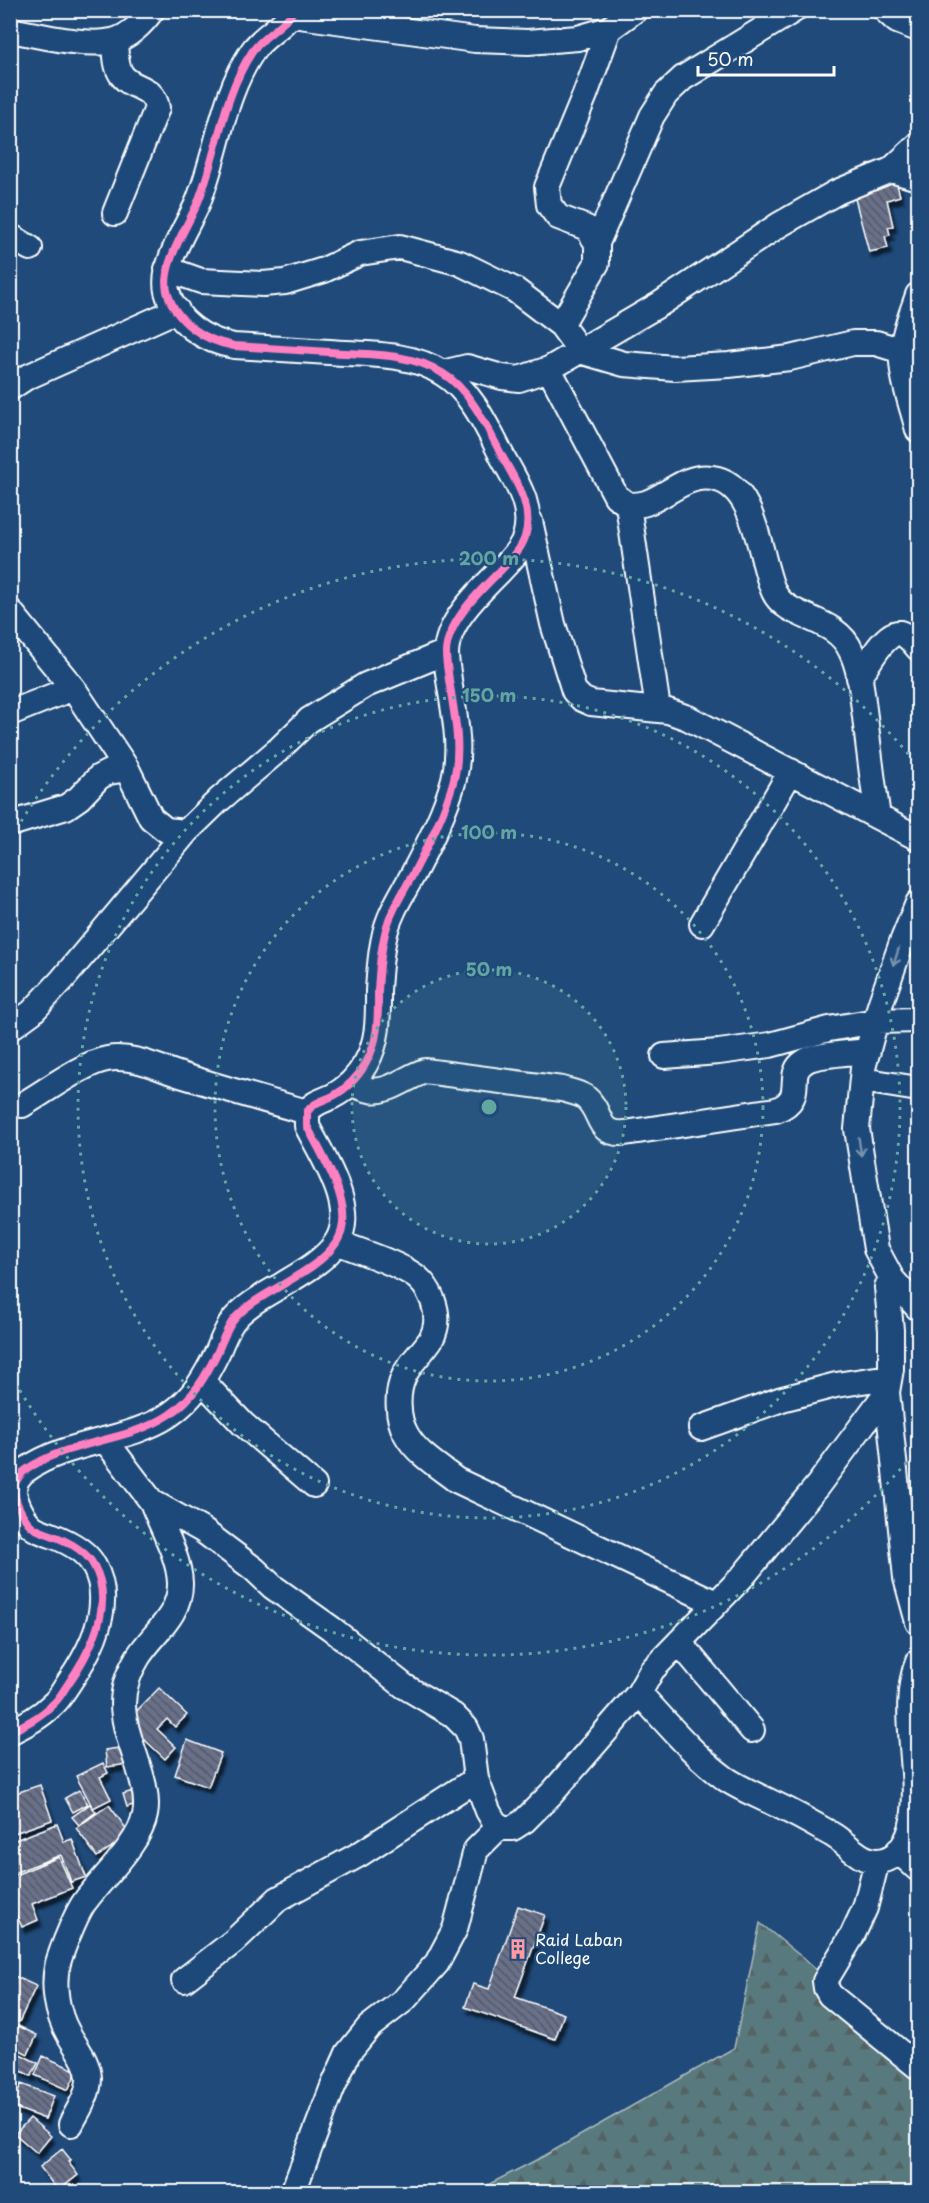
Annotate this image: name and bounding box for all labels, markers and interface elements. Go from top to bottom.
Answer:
scale bar [698,39,834,77]
text: 50 m [707,45,754,72]
text: 200 m [459,544,519,571]
text: 150 m [462,681,516,708]
text: 100 m [461,818,517,845]
one-way arrow [890,947,901,966]
text: 50 m [466,955,512,982]
centre of rings [479,1097,499,1117]
one-way arrow [854,1136,865,1156]
place label: Raid Laban College [535,1927,623,1969]
building icon: Raid Laban College [506,1937,530,1961]

